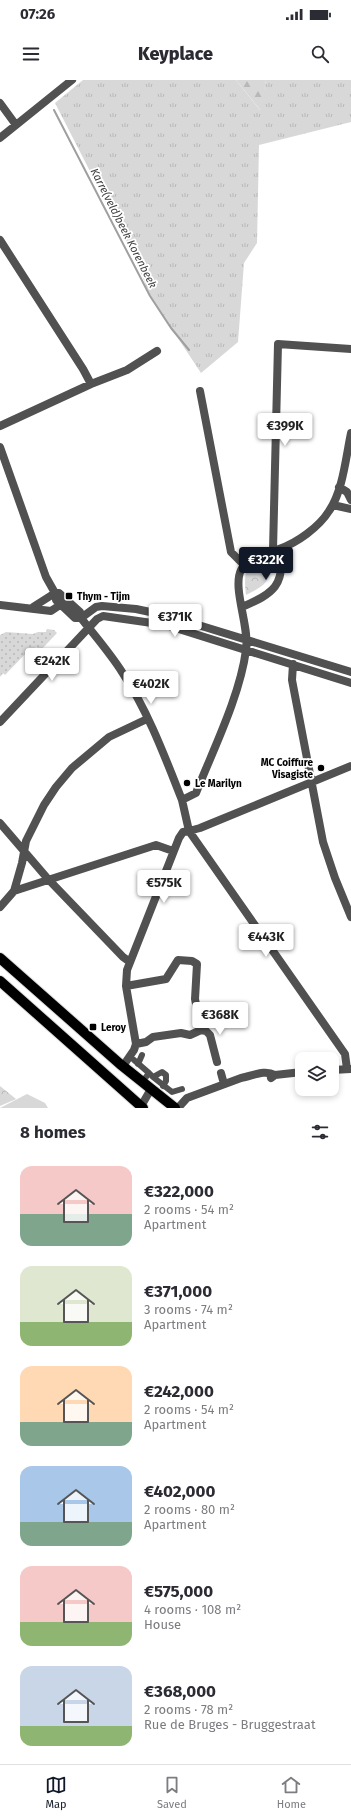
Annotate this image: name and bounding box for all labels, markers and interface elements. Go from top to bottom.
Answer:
text: 07:26 [20,5,55,23]
icon: menu [20,43,42,65]
text: Keyplace [138,43,213,65]
icon: search [309,43,331,65]
water label: Karre(veld)beek Korenbeek [88,166,159,290]
pin: €399K [257,413,313,447]
text: €399K [266,418,304,433]
pin: €322K [238,547,294,581]
text: €322K [248,552,284,567]
marker: Thym - Tijm [64,591,74,601]
place label: Thym - Tijm [77,591,130,603]
pin: €371K [147,604,203,638]
text: €371K [158,609,192,624]
pin: €242K [24,648,80,682]
text: €242K [34,653,70,668]
pin: €402K [123,671,179,705]
text: €402K [132,676,170,691]
place label: MC Coiffure Visagiste [261,757,313,781]
marker: MC Coiffure Visagiste [316,763,326,773]
marker: Le Marilyn [182,778,192,788]
place label: Le Marilyn [195,778,242,790]
pin: €575K [136,870,192,904]
text: €575K [146,875,182,890]
pin: €443K [238,924,294,958]
text: €443K [248,929,284,944]
pin: €368K [192,1002,248,1036]
text: €368K [201,1007,239,1022]
marker: Leroy [88,1022,98,1032]
place label: Leroy [101,1022,127,1034]
map controls [295,1052,339,1096]
button: layers [295,1052,339,1096]
icon: filters [309,1121,331,1143]
text: 8 homes [20,1122,86,1143]
text: €322,000 [144,1181,214,1202]
icon: home [52,1182,100,1230]
text: 2 rooms · 54 m² [144,1202,234,1217]
text: Apartment [144,1217,206,1232]
text: €371,000 [144,1281,212,1302]
icon: home [52,1282,100,1330]
text: 3 rooms · 74 m² [144,1302,233,1317]
text: Apartment [144,1317,206,1332]
text: €242,000 [144,1381,214,1402]
icon: home [52,1382,100,1430]
text: 2 rooms · 54 m² [144,1402,234,1417]
text: Apartment [144,1417,206,1432]
text: €402,000 [144,1481,215,1502]
icon: home [52,1482,100,1530]
text: 2 rooms · 80 m² [144,1502,235,1517]
text: Apartment [144,1517,206,1532]
text: €575,000 [144,1581,213,1602]
icon: home [52,1582,100,1630]
text: 4 rooms · 108 m² [144,1602,241,1617]
text: House [144,1617,181,1632]
text: €368,000 [144,1681,216,1702]
icon: home [52,1682,100,1730]
text: 2 rooms · 78 m² [144,1702,233,1717]
text: Rue de Bruges - Bruggestraat [144,1717,316,1732]
tab: Map [45,1774,67,1811]
tab: Saved [157,1774,187,1811]
tab: Home [277,1774,306,1811]

